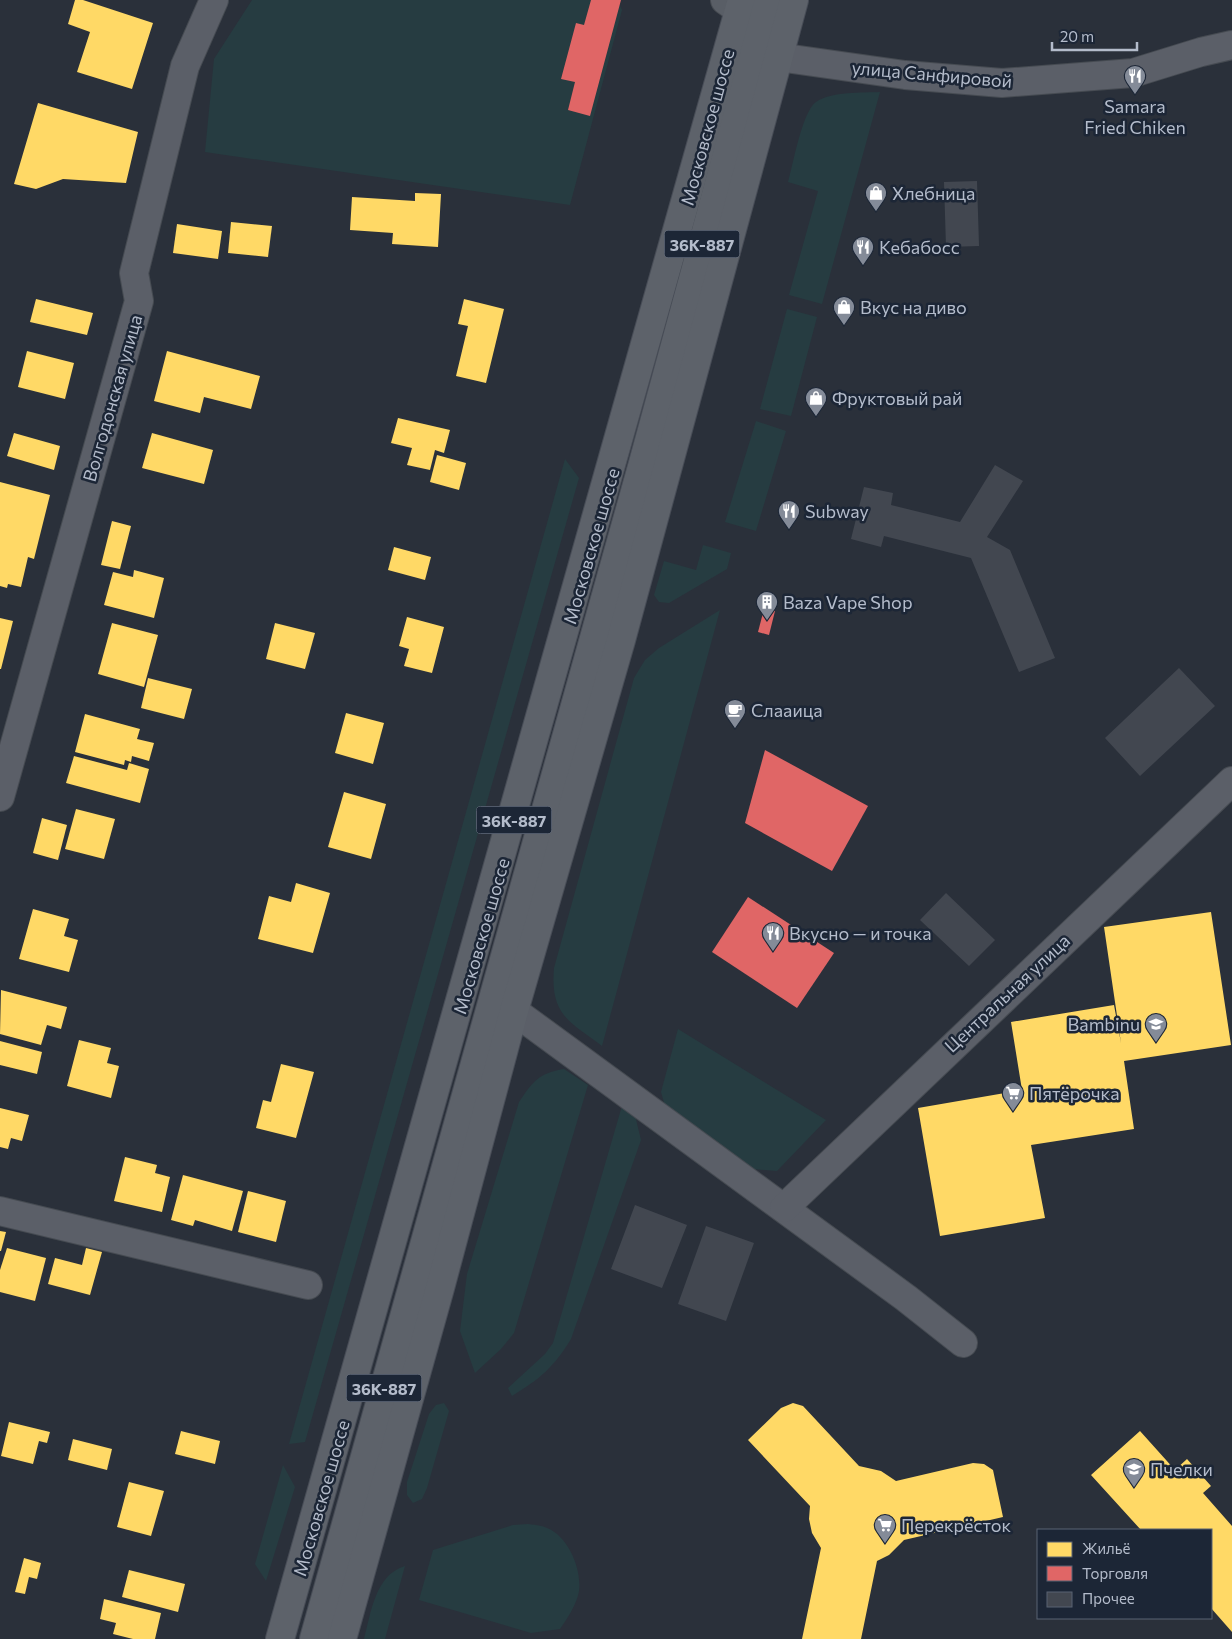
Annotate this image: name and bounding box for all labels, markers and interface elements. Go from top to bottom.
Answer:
scale bar [1052,20,1137,52]
text: 20 m [1060,27,1094,45]
street label: Московское шоссе [676,46,738,208]
street label: улица Санфировой [851,56,1013,92]
restaurant icon: Samara Fried Chiken [1123,64,1147,95]
place label: Samara Fried Chiken [1084,95,1186,138]
shop icon: Хлебница [864,181,888,212]
place label: Хлебница [892,182,975,204]
road number: 36К-887 [664,230,740,258]
restaurant icon: Кебабосс [851,235,875,266]
place label: Кебабосс [879,236,960,258]
shop icon: Вкус на диво [832,295,856,326]
place label: Вкус на диво [860,296,967,318]
street label: Волгодонская улица [78,312,146,484]
shop icon: Фруктовый рай [804,386,828,417]
place label: Фруктовый рай [832,387,962,409]
street label: Московское шоссе [558,465,624,627]
restaurant icon: Subway [777,499,801,530]
place label: Subway [805,500,869,522]
building icon: Baza Vape Shop [755,590,779,621]
place label: Baza Vape Shop [783,591,913,613]
cafe icon: Слааица [723,698,747,729]
place label: Слааица [751,699,823,721]
road number: 36К-887 [476,806,552,834]
street label: Московское шоссе [448,855,514,1017]
restaurant icon: Вкусно — и точка [761,921,785,952]
place label: Вкусно — и точка [789,922,932,944]
street label: Центральная улица [940,929,1074,1057]
school or university icon: Bambinu [1144,1012,1168,1043]
place label: Bambinu [1068,1013,1140,1035]
supermarket icon: Пятёрочка [1001,1081,1025,1112]
place label: Пятёрочка [1029,1082,1120,1104]
road number: 36К-887 [346,1375,422,1402]
street label: Московское шоссе [288,1417,354,1579]
school or university icon: Пчелки [1122,1457,1146,1488]
place label: Пчелки [1150,1458,1213,1480]
supermarket icon: Перекрёсток [873,1513,897,1544]
place label: Перекрёсток [901,1514,1012,1536]
legend [1037,1529,1212,1619]
text: Жильё [1082,1539,1130,1557]
text: Торговля [1082,1564,1148,1582]
text: Прочее [1082,1589,1135,1607]

